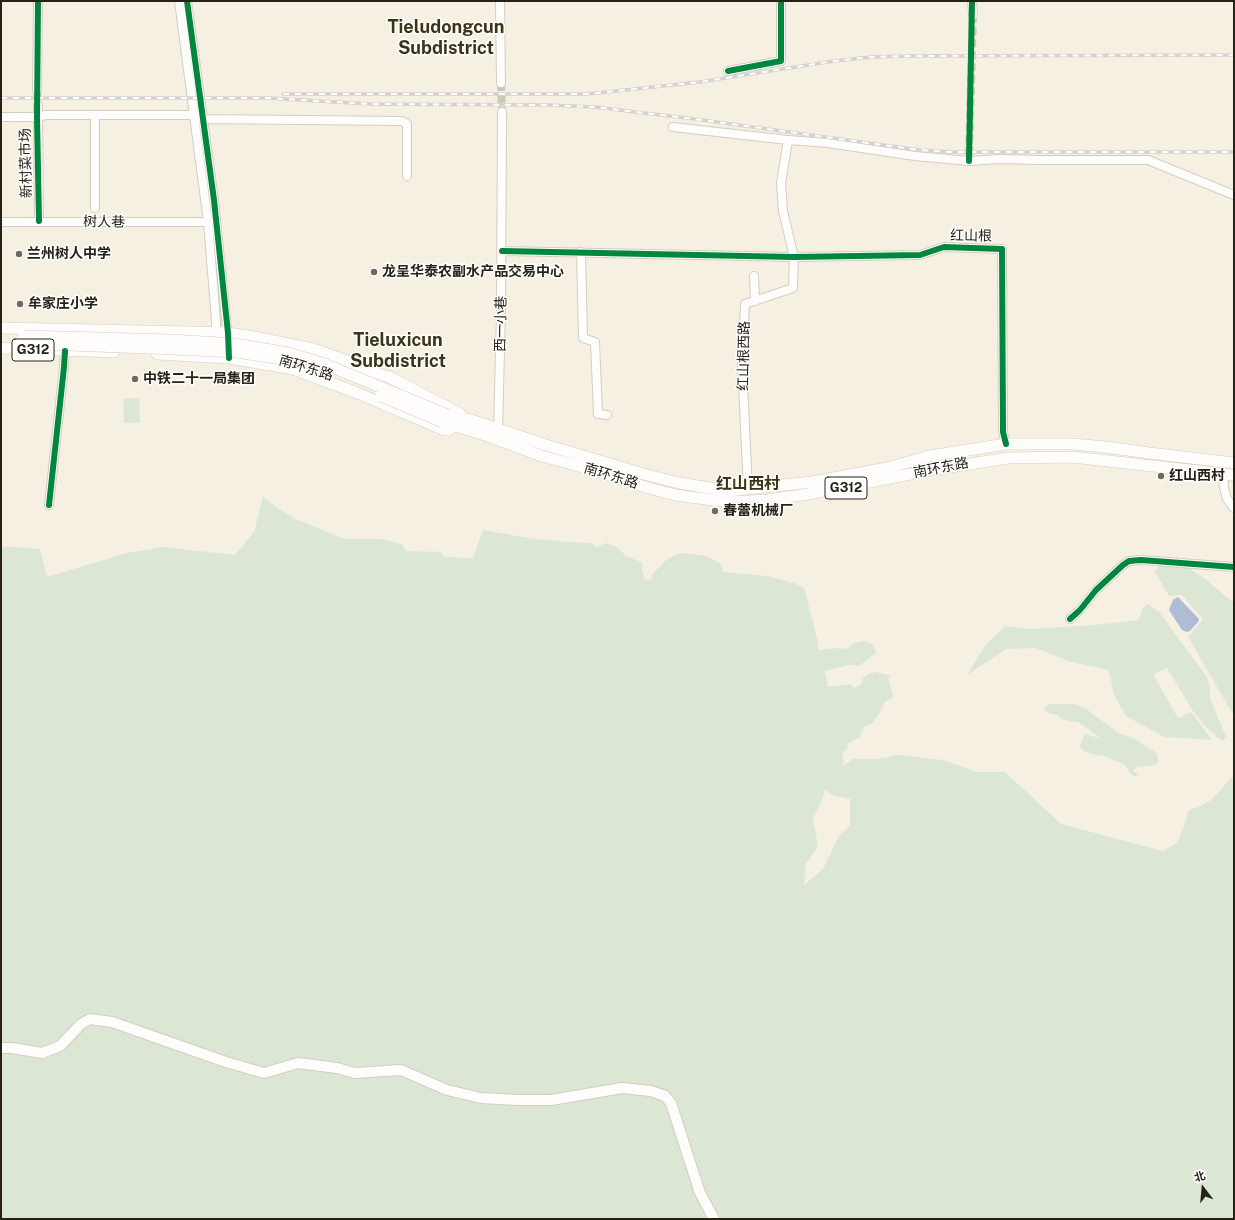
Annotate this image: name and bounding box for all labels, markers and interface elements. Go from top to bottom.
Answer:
district label: Tieludongcun Subdistrict [387,16,505,58]
street label: 新村菜市场 [17,128,35,198]
street label: 树人巷 [83,213,125,231]
street label: 红山根 [950,227,992,245]
place label: 兰州树人中学 [27,246,111,262]
marker: 兰州树人中学 [14,249,24,259]
place label: 龙呈华泰农副水产品交易中心 [382,264,564,280]
marker: 龙呈华泰农副水产品交易中心 [369,267,379,277]
place label: 牟家庄小学 [28,296,98,312]
street label: 西一小巷 [492,296,510,352]
marker: 牟家庄小学 [15,299,25,309]
street label: 红山根西路 [735,321,753,391]
district label: Tieluxicun Subdistrict [350,329,446,372]
road number: G312 [12,339,54,361]
street label: 南环东路 [277,352,335,384]
place label: 中铁二十一局集团 [143,371,255,387]
marker: 中铁二十一局集团 [130,374,140,384]
street label: 南环东路 [912,454,970,482]
street label: 南环东路 [582,460,640,492]
place label: 红山西村 [1169,468,1225,484]
marker: 红山西村 [1156,471,1166,481]
district label: 红山西村 [716,474,780,494]
road number: G312 [825,477,867,499]
place label: 春蕾机械厂 [723,503,793,519]
marker: 春蕾机械厂 [710,506,720,516]
north arrow [1183,1168,1223,1208]
text: 北 [1193,1169,1207,1184]

